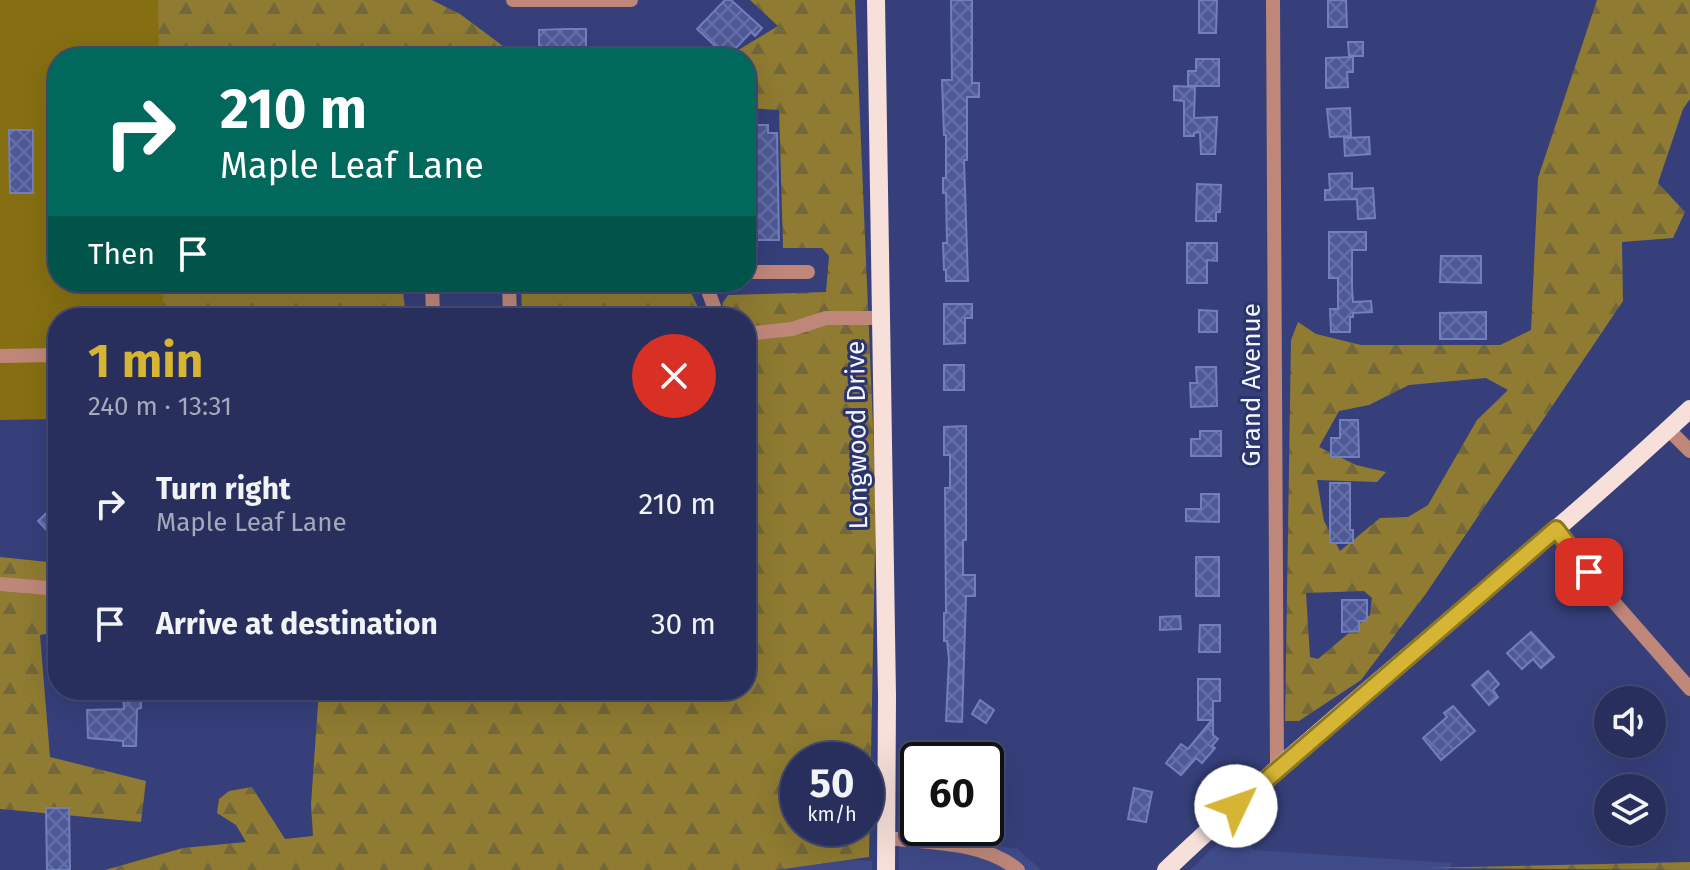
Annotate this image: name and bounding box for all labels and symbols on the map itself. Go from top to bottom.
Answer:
street label: Grand Avenue [1236,303,1267,467]
street label: Longwood Drive [840,340,874,530]
pin [1555,538,1623,606]
speed limit sign: 60 [900,742,1004,846]
position arrow [1194,764,1278,848]

